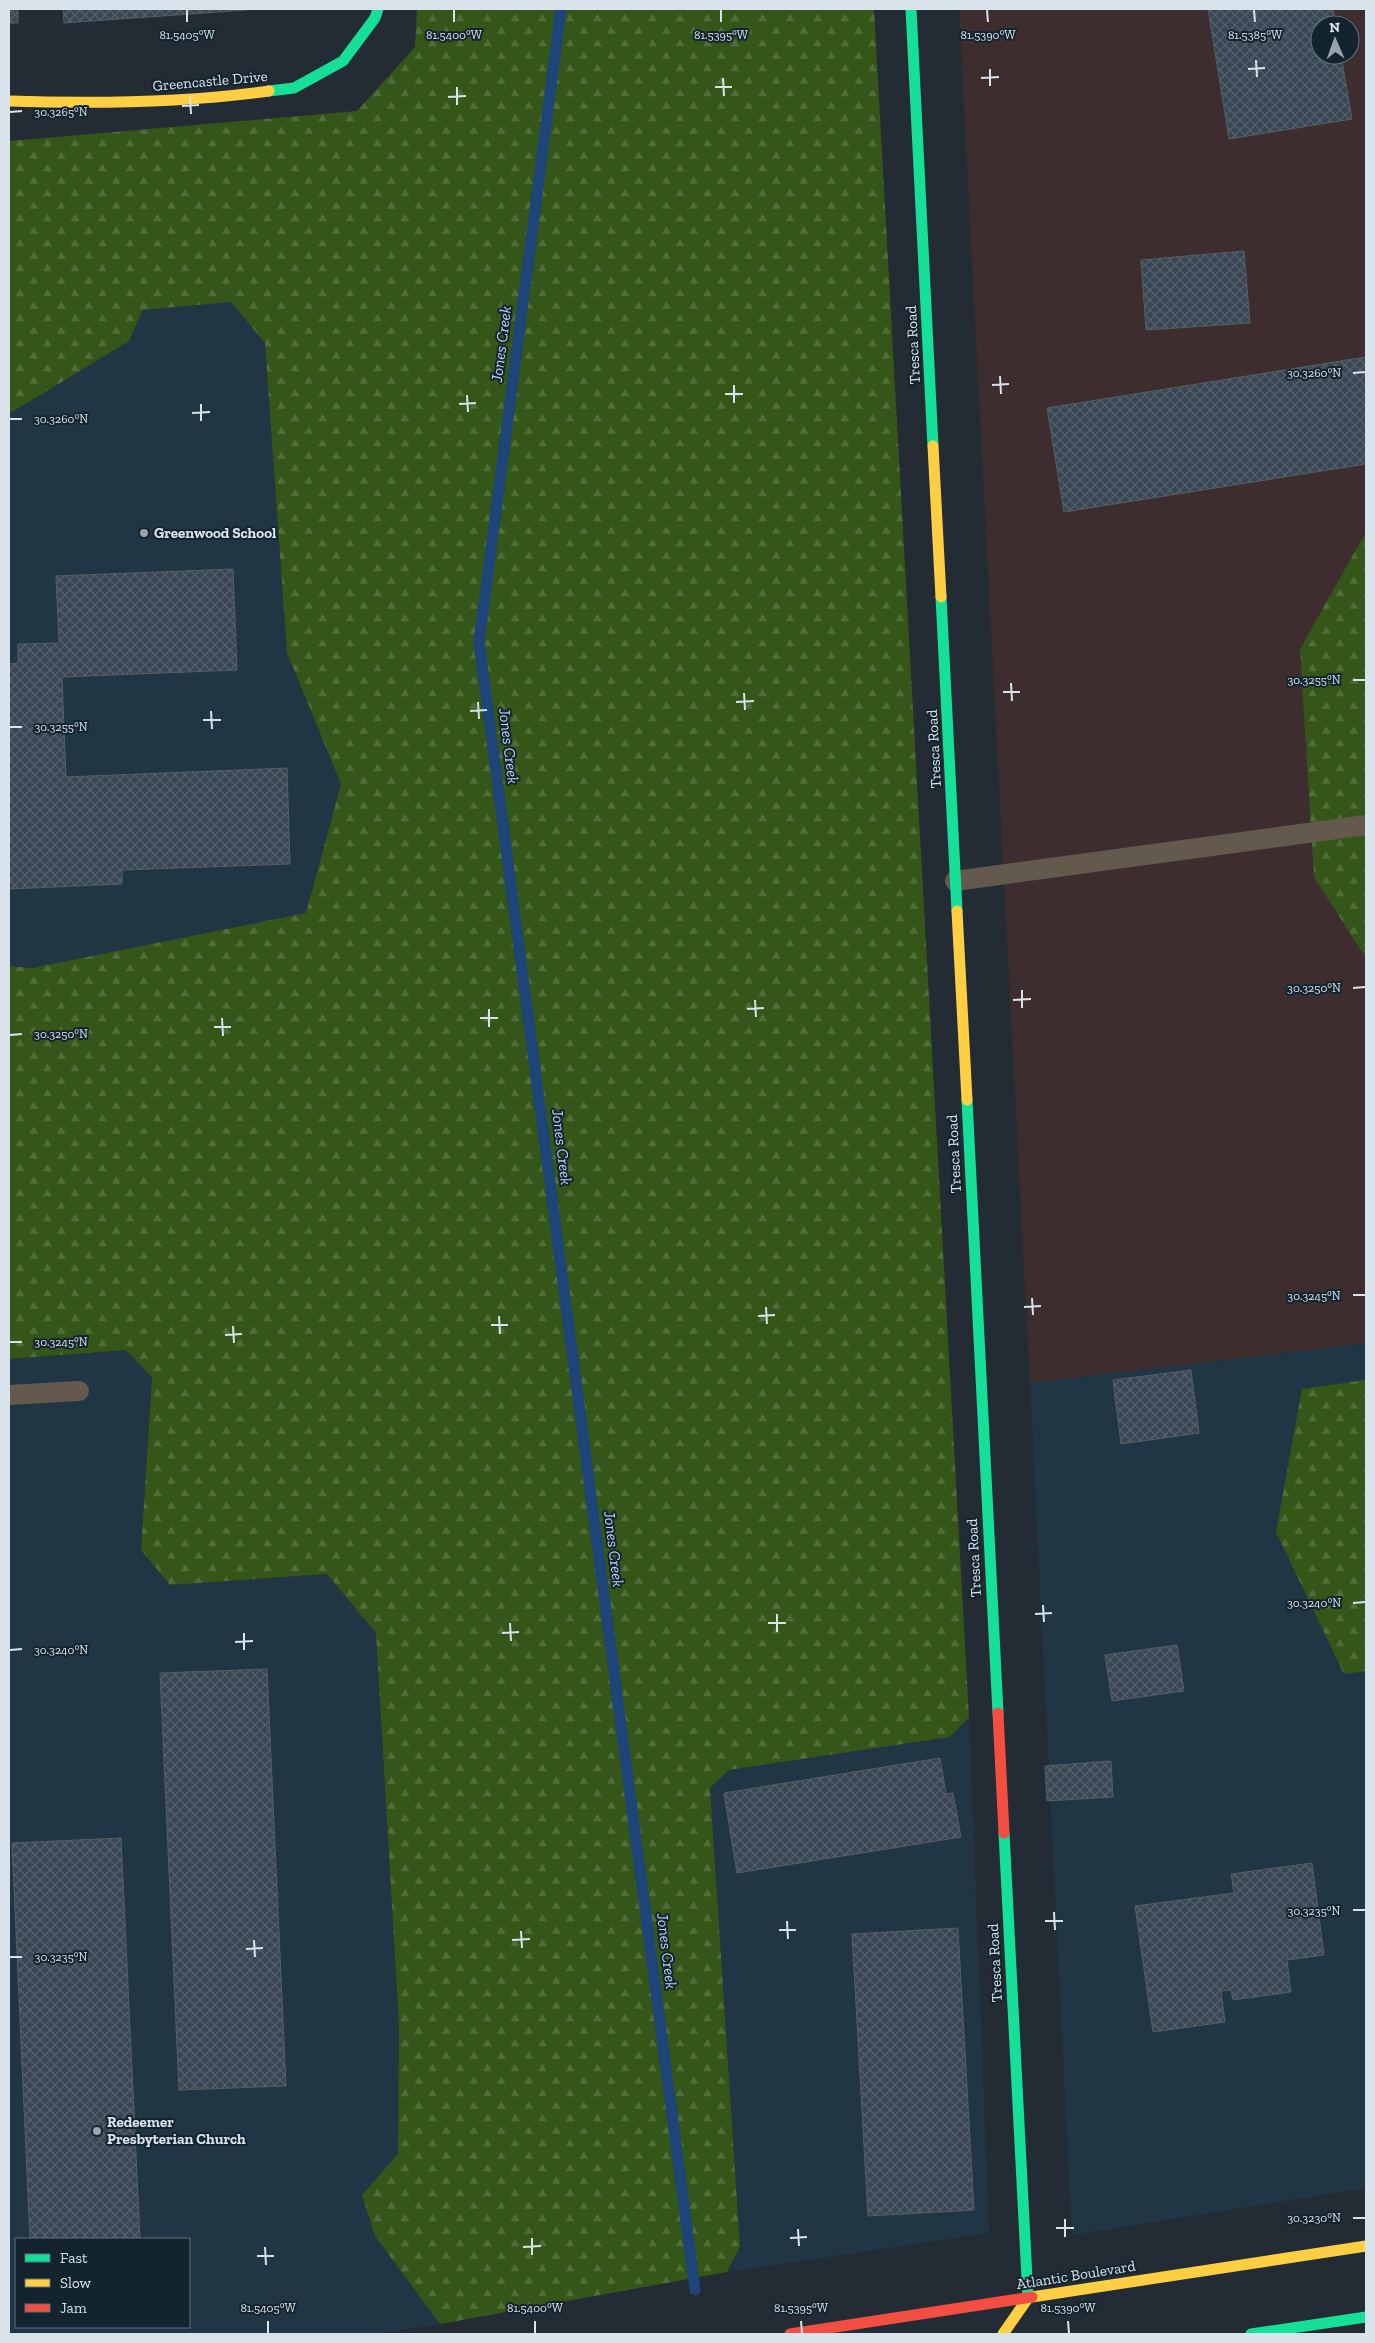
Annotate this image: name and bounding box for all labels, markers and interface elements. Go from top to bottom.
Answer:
north arrow [1310,15,1360,65]
text: N [1329,19,1341,36]
text: 81.5405°W [159,28,215,42]
text: 81.5400°W [426,28,483,42]
text: 81.5395°W [694,28,749,42]
text: 81.5390°W [961,28,1016,42]
text: 81.5385°W [1228,28,1283,42]
street label: Greencastle Drive [152,67,268,95]
text: 30.3265°N [34,105,88,119]
street label: Tresca Road [902,304,924,385]
water label: Jones Creek [487,305,515,384]
text: 30.3260°N [1287,366,1341,380]
text: 30.3260°N [34,412,88,426]
place label: Greenwood School [154,524,276,542]
marker: Greenwood School [138,527,150,539]
text: 30.3255°N [1287,673,1341,687]
water label: Jones Creek [495,706,523,785]
street label: Tresca Road [923,708,945,789]
text: 30.3255°N [34,720,88,734]
text: 30.3250°N [1287,981,1341,995]
text: 30.3250°N [34,1027,88,1041]
water label: Jones Creek [548,1107,576,1186]
street label: Tresca Road [943,1113,965,1194]
text: 30.3245°N [1287,1289,1341,1303]
text: 30.3245°N [34,1335,88,1349]
water label: Jones Creek [600,1509,628,1588]
street label: Tresca Road [963,1517,985,1598]
text: 30.3240°N [1287,1596,1341,1610]
text: 30.3240°N [34,1643,88,1657]
text: 30.3235°N [1288,1904,1341,1918]
water label: Jones Creek [653,1911,681,1990]
street label: Tresca Road [984,1922,1006,2003]
text: 30.3235°N [35,1950,88,1964]
place label: Redeemer Presbyterian Church [107,2113,246,2148]
marker: Redeemer Presbyterian Church [91,2125,103,2137]
text: 30.3230°N [1287,2211,1341,2225]
legend [15,2238,190,2328]
text: Fast [60,2249,88,2267]
street label: Atlantic Boulevard [1015,2257,1138,2293]
text: Slow [60,2274,92,2292]
text: Jam [60,2299,87,2317]
text: 81.5405°W [240,2301,296,2315]
text: 81.5400°W [507,2301,564,2315]
text: 81.5395°W [774,2301,829,2315]
text: 81.5390°W [1041,2301,1096,2315]

